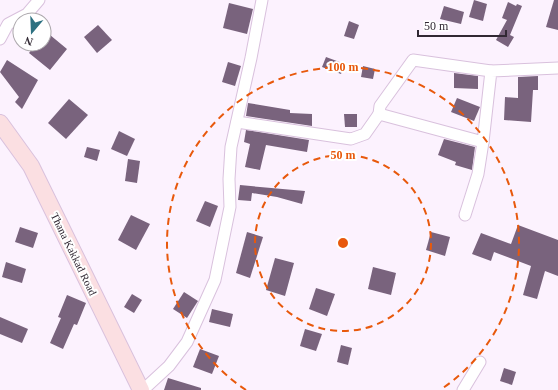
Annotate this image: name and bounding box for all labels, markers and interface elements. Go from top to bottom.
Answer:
north arrow [12,12,52,52]
scale bar [418,12,506,38]
text: 50 m [424,19,449,33]
text: N [23,34,34,48]
text: 100 m [328,60,359,74]
text: 50 m [331,148,356,162]
street label: Thana Kakkad Road [49,211,99,298]
centre of rings [336,236,350,250]

